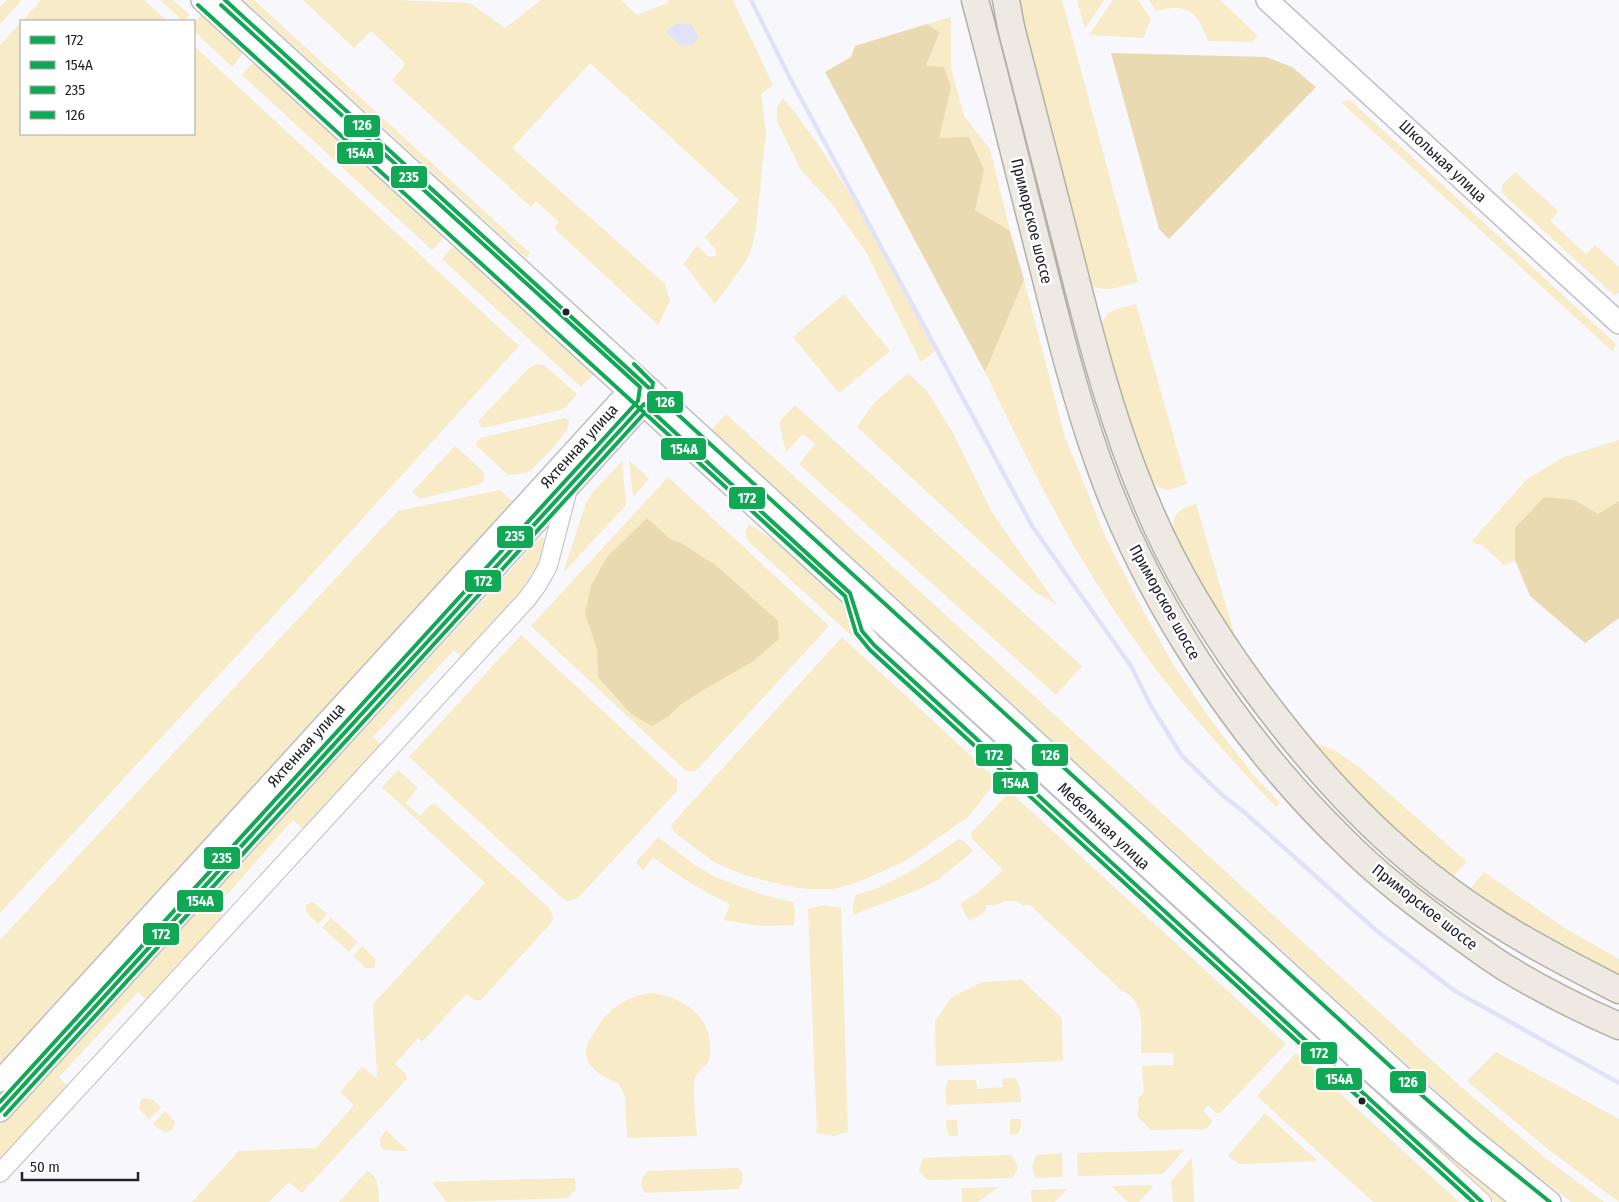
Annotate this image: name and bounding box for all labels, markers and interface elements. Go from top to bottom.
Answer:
legend [20,20,195,135]
text: 172 [65,31,84,49]
text: 154А [65,56,93,74]
text: 235 [65,81,85,99]
text: 126 [65,106,85,124]
line badge: 126 [343,114,381,138]
street label: Школьная улица [1395,116,1491,206]
text: 126 [352,117,372,134]
line badge: 154А [336,141,384,165]
text: 154А [346,145,374,162]
street label: Приморское шоссе [1007,156,1057,286]
line badge: 235 [390,165,428,189]
text: 235 [398,169,419,186]
unlabelled marker [561,307,571,317]
line badge: 126 [646,390,684,414]
text: 126 [655,394,675,411]
street label: Яхтенная улица [536,400,622,492]
line badge: 154А [660,437,707,461]
text: 154А [670,441,698,458]
line badge: 172 [728,486,766,510]
text: 172 [738,490,757,507]
line badge: 235 [496,525,534,549]
text: 235 [504,528,525,545]
street label: Приморское шоссе [1126,541,1205,663]
line badge: 172 [464,569,502,593]
text: 172 [474,573,493,590]
street label: Яхтенная улица [263,699,349,791]
line badge: 172 [975,743,1013,767]
line badge: 126 [1031,743,1069,767]
text: 172 [985,747,1004,764]
text: 126 [1040,747,1060,764]
line badge: 154А [992,771,1039,795]
text: 154А [1001,775,1029,792]
street label: Мебельная улица [1054,778,1154,874]
line badge: 235 [203,846,241,870]
text: 235 [211,850,232,867]
street label: Приморское шоссе [1369,860,1482,954]
line badge: 154А [176,889,224,913]
text: 154А [186,893,214,910]
line badge: 172 [142,922,180,946]
text: 172 [152,926,171,943]
line badge: 172 [1300,1041,1338,1065]
text: 172 [1310,1045,1329,1062]
line badge: 154А [1315,1067,1363,1091]
line badge: 126 [1389,1070,1427,1094]
text: 154А [1325,1071,1353,1088]
text: 126 [1398,1074,1418,1091]
unlabelled marker [1357,1096,1367,1106]
scale bar [22,1150,139,1182]
text: 50 m [30,1158,60,1176]

